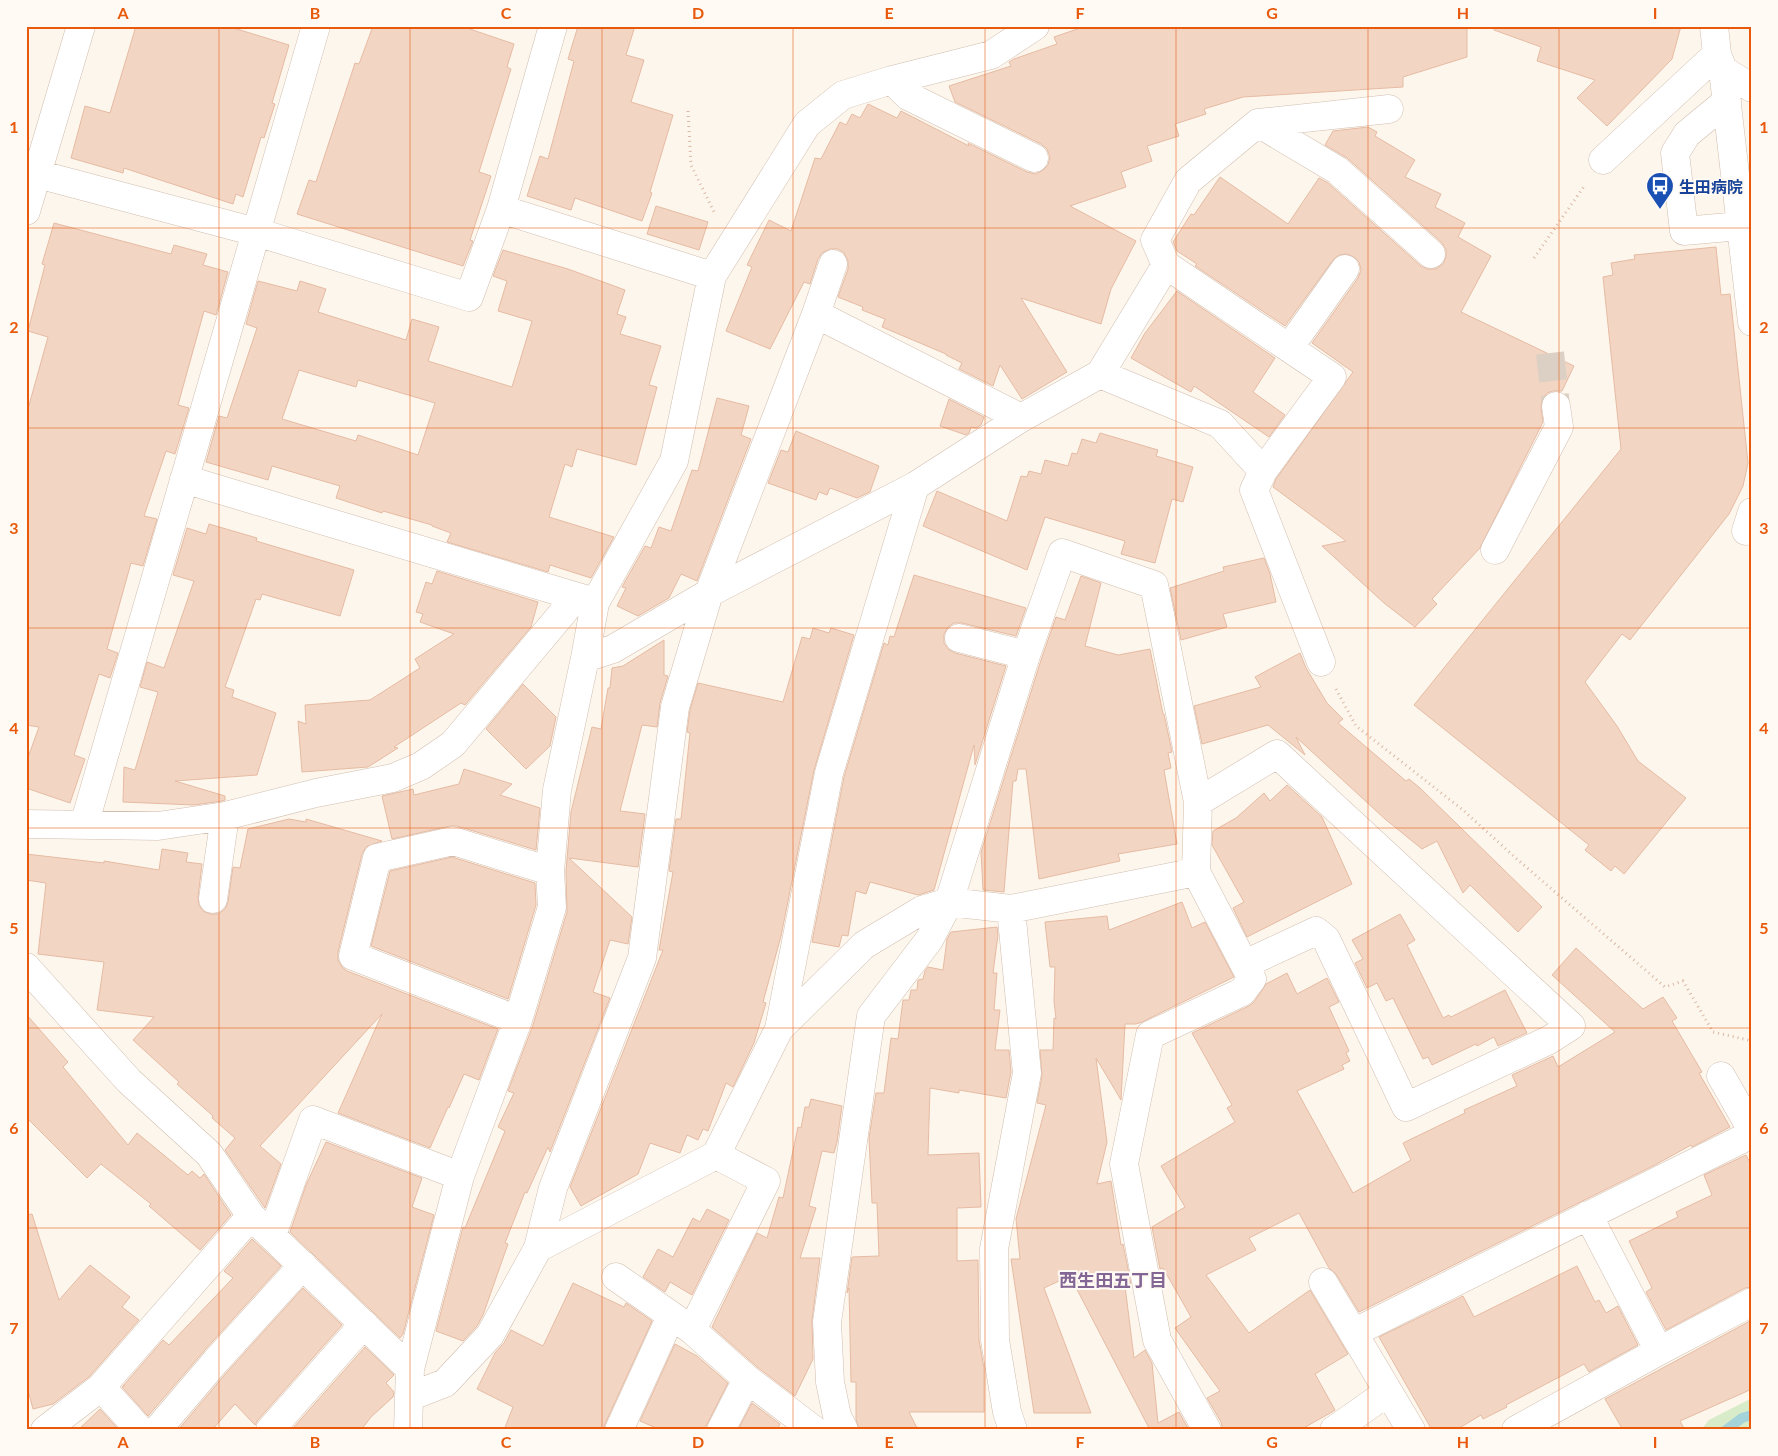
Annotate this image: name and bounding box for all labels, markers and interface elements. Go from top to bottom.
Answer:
text: A [116,3,129,22]
text: B [310,3,320,22]
text: C [501,3,512,22]
text: D [692,3,704,22]
text: E [884,3,894,22]
text: F [1075,3,1085,22]
text: G [1266,3,1278,22]
text: H [1457,3,1469,22]
text: I [1653,3,1657,22]
text: 1 [9,117,19,136]
text: 1 [1759,117,1769,136]
bus stop icon: 生田病院 [1645,171,1675,210]
place label: 生田病院 [1679,177,1743,196]
text: 2 [9,317,19,336]
text: 2 [1759,317,1769,336]
text: 3 [9,518,19,537]
text: 3 [1759,518,1769,537]
text: 4 [9,718,19,737]
text: 4 [1759,718,1769,737]
text: 5 [9,918,19,937]
text: 5 [1759,918,1769,937]
text: 6 [9,1118,19,1137]
text: 6 [1759,1118,1769,1137]
district label: 西生田五丁目 [1059,1269,1167,1291]
text: 7 [9,1318,19,1337]
text: 7 [1759,1318,1769,1337]
text: A [116,1432,129,1451]
text: B [310,1432,320,1451]
text: C [501,1432,512,1451]
text: D [692,1432,704,1451]
text: E [884,1432,894,1451]
text: F [1075,1432,1085,1451]
text: G [1266,1432,1278,1451]
text: H [1457,1432,1469,1451]
text: I [1653,1432,1657,1451]

